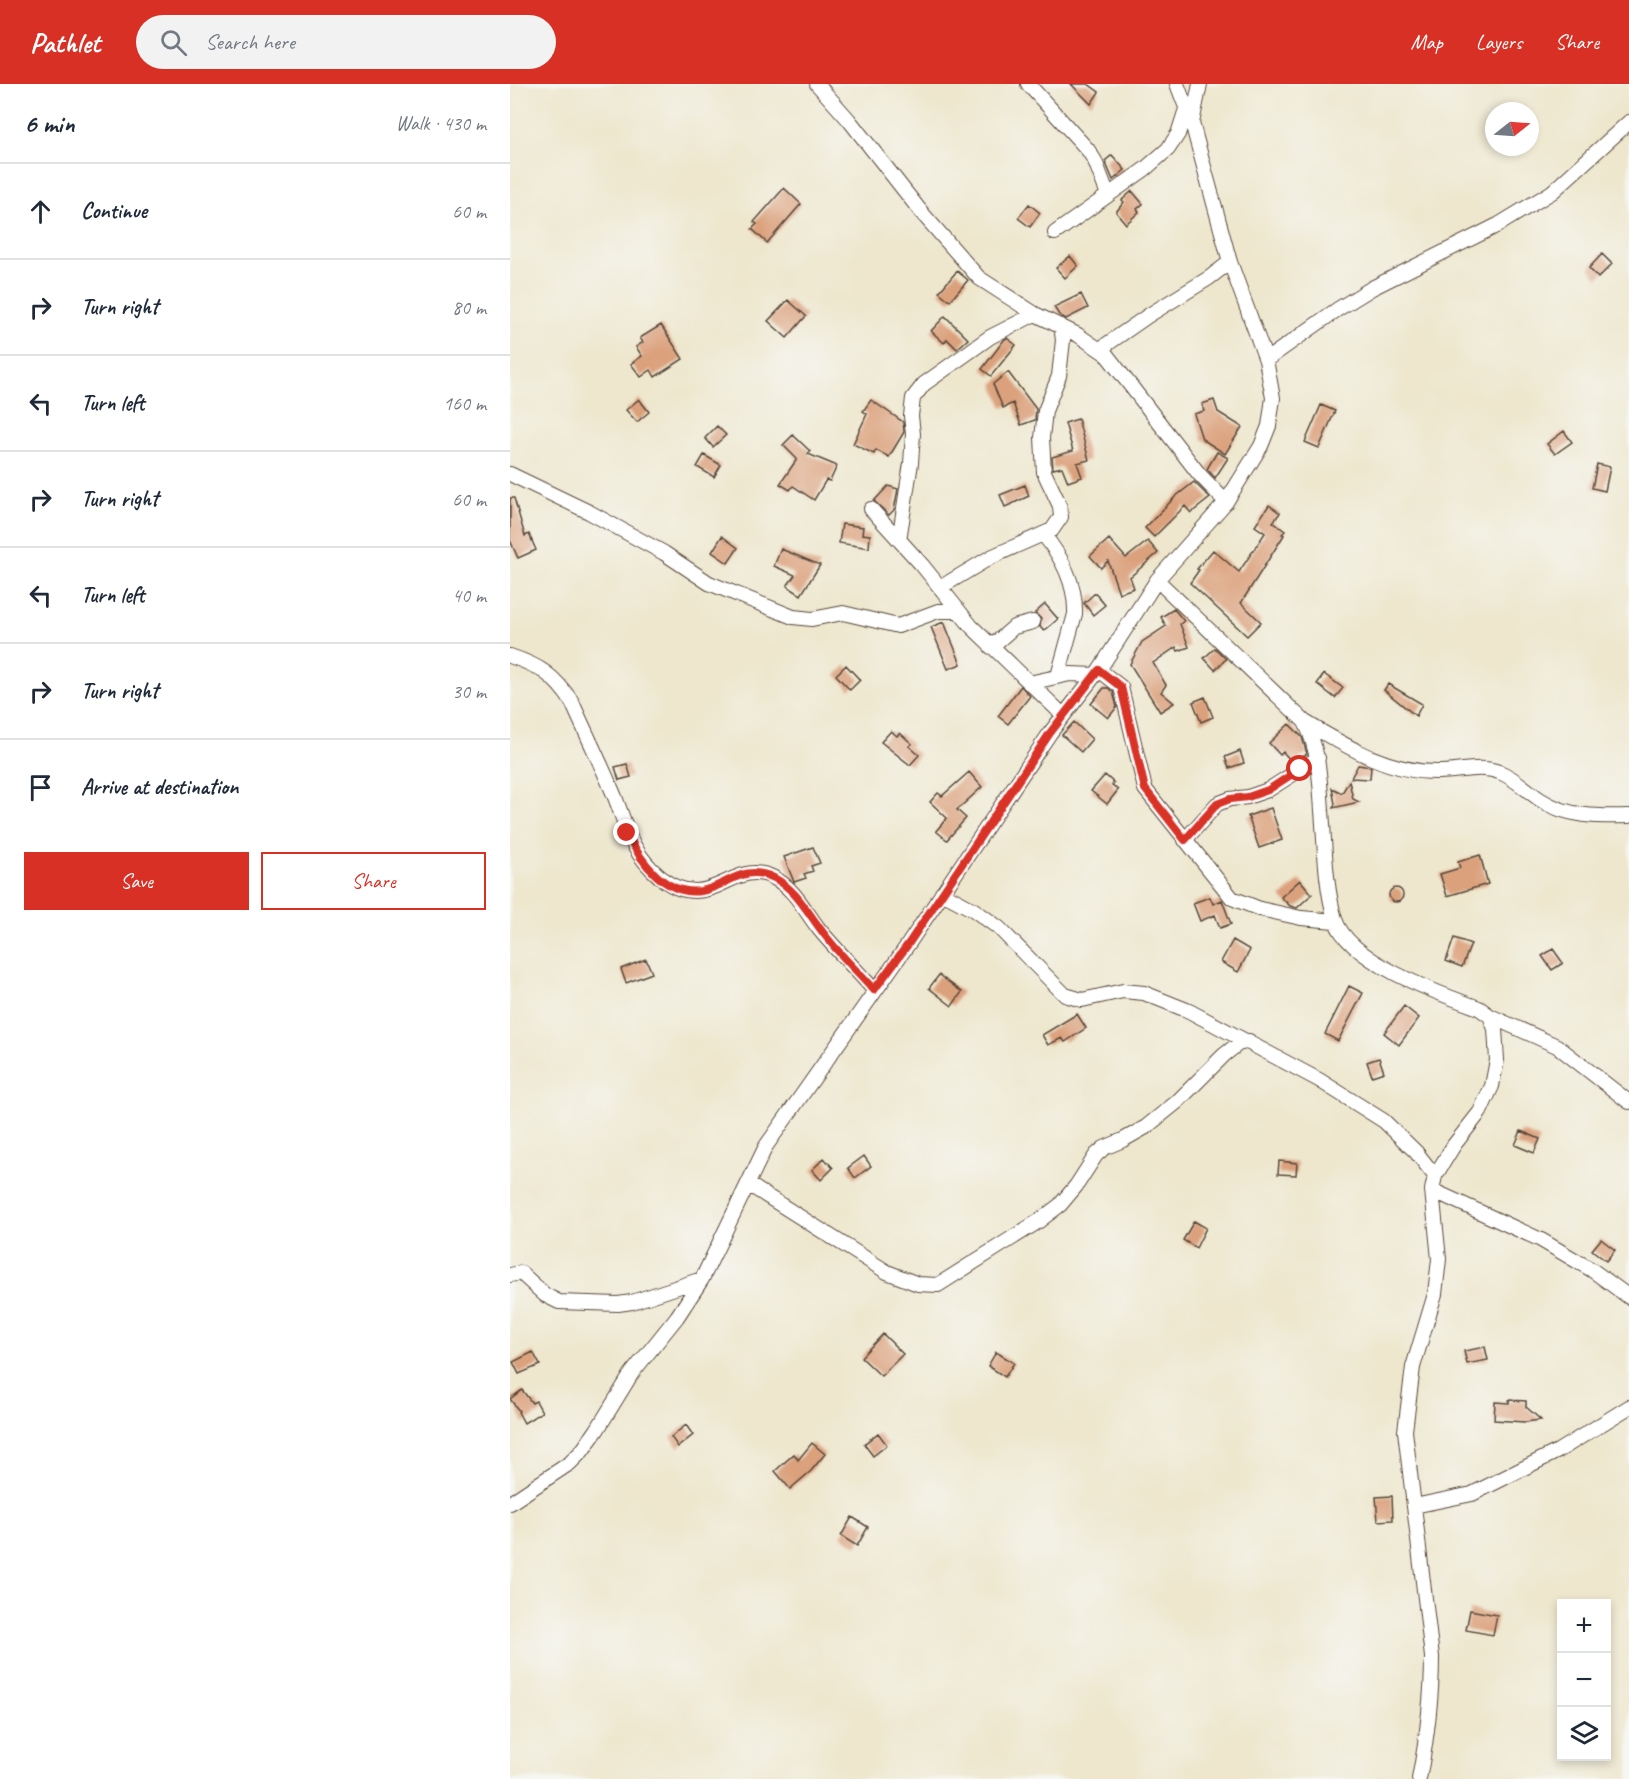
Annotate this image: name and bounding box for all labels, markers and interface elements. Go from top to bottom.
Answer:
search box [136,15,556,69]
text: Pathlet [30,25,100,60]
icon: search [157,26,190,59]
text: Search here [205,28,295,56]
text: Map [1410,29,1443,55]
text: Layers [1476,29,1522,55]
text: Share [1555,29,1599,55]
north arrow [1485,102,1539,156]
text: 6 min [24,107,74,140]
text: Walk · 430 m [396,111,486,136]
icon: ahead [24,195,57,228]
text: Continue [81,197,147,225]
text: 60 m [452,199,486,224]
icon: right [24,291,57,324]
text: Turn right [81,293,158,321]
text: 80 m [452,295,486,320]
icon: left [24,387,57,420]
text: Turn left [81,389,145,417]
text: 160 m [443,391,486,416]
icon: right [24,483,57,516]
text: Turn right [81,485,158,513]
text: 60 m [452,487,486,512]
icon: left [24,579,57,612]
text: Turn left [81,581,145,609]
text: 40 m [452,583,486,608]
icon: right [24,675,57,708]
text: Turn right [81,677,158,705]
text: 30 m [452,679,486,704]
route start [1286,755,1312,781]
icon: arrive [24,771,57,804]
text: Arrive at destination [81,773,238,801]
route end [613,819,639,845]
button: Save [24,852,249,910]
button: Share [261,852,486,910]
map controls [1557,1599,1611,1761]
button: + [1557,1599,1611,1653]
button: − [1557,1653,1611,1707]
button: layers [1557,1707,1611,1761]

